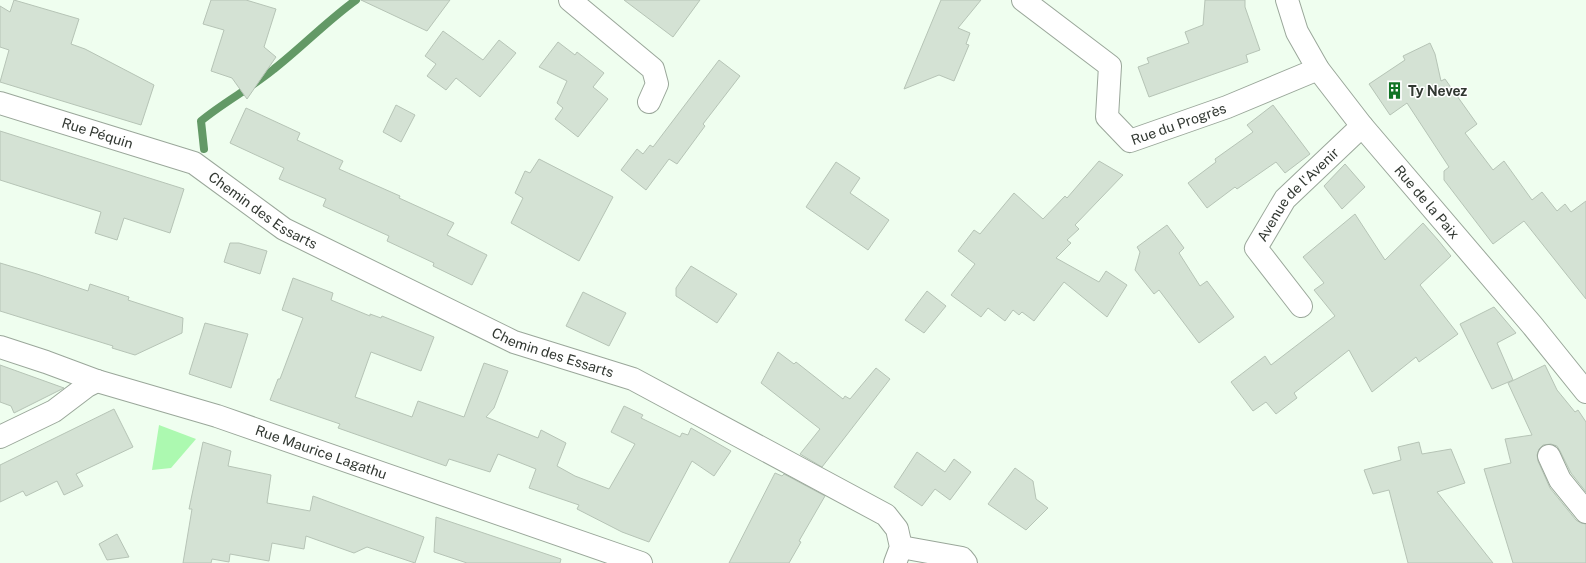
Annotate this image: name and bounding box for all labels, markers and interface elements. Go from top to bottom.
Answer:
building icon: Ty Nevez [1385,81,1405,101]
place label: Ty Nevez [1408,83,1467,99]
street label: Rue du Progrès [1129,100,1228,148]
street label: Rue Péquin [60,115,135,152]
street label: Avenue de l'Avenir [1254,144,1342,244]
street label: Rue de la Paix [1391,162,1463,242]
street label: Chemin des Essarts [205,168,320,252]
street label: Chemin des Essarts [489,324,616,380]
street label: Rue Maurice Lagathu [253,422,389,482]

